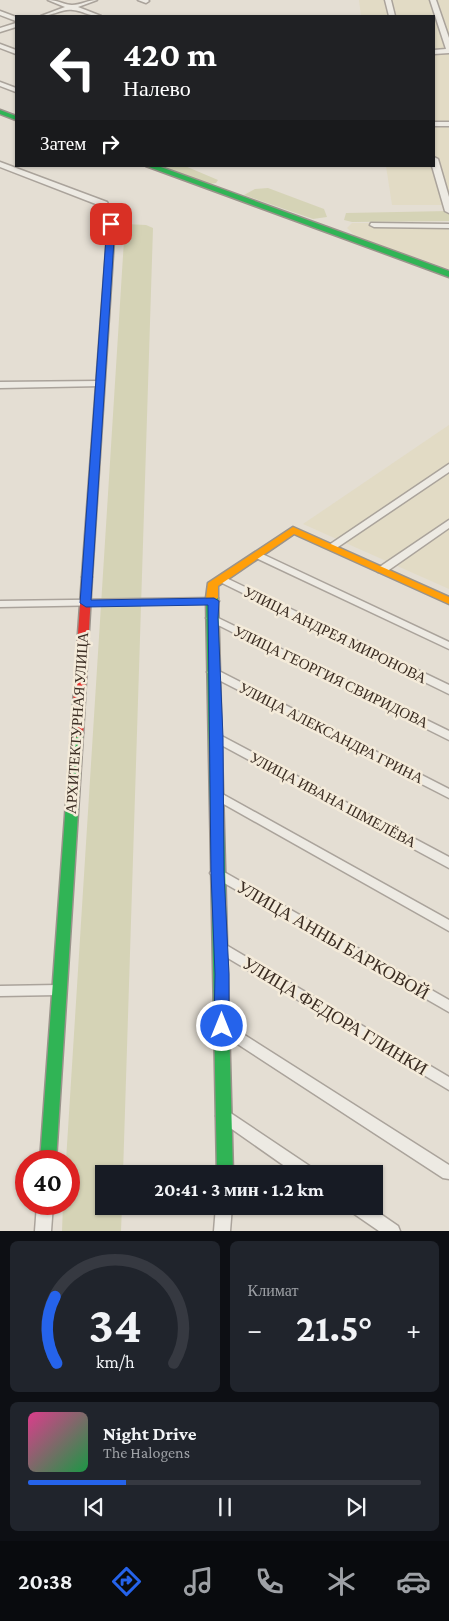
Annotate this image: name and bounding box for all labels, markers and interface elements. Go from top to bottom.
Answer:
icon: left [40,35,105,100]
text: 420 m [123,35,217,74]
text: Налево [123,76,191,101]
icon: right [96,130,124,158]
text: Затем [40,133,86,154]
pin [90,203,132,245]
icon: arrive [97,210,125,238]
street label: УЛИЦА АНДРЕЯ МИРОНОВА [241,584,429,686]
street label: УЛИЦА ГЕОРГИЯ СВИРИДОВА [231,623,431,731]
street label: АРХИТЕКТУРНАЯ УЛИЦА [63,631,91,815]
street label: УЛИЦА АЛЕКСАНДРА ГРИНА [236,679,426,787]
street label: УЛИЦА ИВАНА ШМЕЛЁВА [247,749,419,851]
street label: УЛИЦА АННЫ БАРКОВОЙ [233,877,433,1003]
street label: УЛИЦА ФЕДОРА ГЛИНКИ [239,953,431,1079]
position arrow [195,999,247,1051]
speed limit sign: 40 [15,1150,80,1215]
text: 20:41 · 3 мин · 1.2 km [154,1179,324,1200]
text: Климат [248,1282,298,1299]
text: 34 [88,1295,141,1353]
text: 21.5° [296,1307,373,1349]
text: − [248,1314,262,1345]
text: + [406,1314,421,1345]
text: km/h [95,1352,134,1372]
text: Night Drive [103,1423,196,1444]
text: The Halogens [103,1444,190,1461]
icon: previous [80,1493,108,1521]
icon: pause [211,1493,239,1521]
icon: next [342,1493,370,1521]
icon: directions [109,1564,144,1599]
icon: music [181,1564,216,1599]
icon: phone [252,1564,287,1599]
icon: climate [324,1564,359,1599]
icon: car [396,1564,431,1599]
text: 20:38 [18,1569,73,1594]

